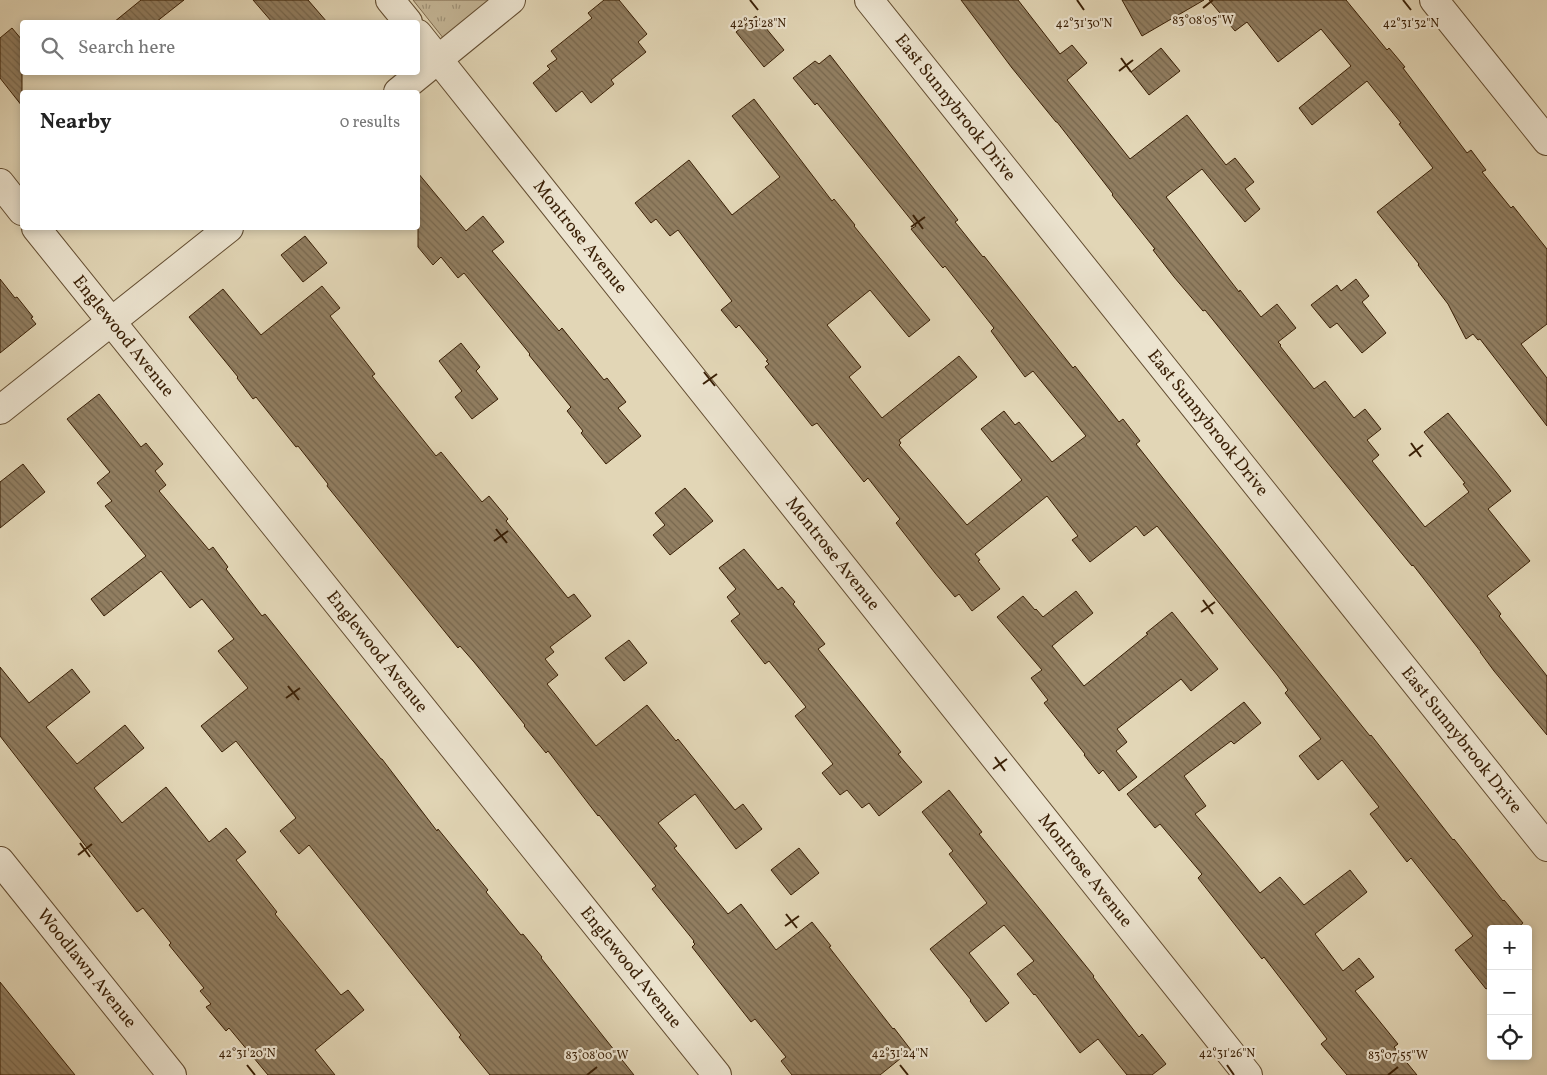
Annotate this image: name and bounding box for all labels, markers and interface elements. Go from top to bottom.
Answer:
text: 83°08'05"W [1172,13,1234,29]
text: 42°31'28"N [730,16,786,32]
text: 42°31'30"N [1056,16,1113,32]
text: 42°31'32"N [1383,16,1439,32]
search box [20,20,420,75]
street label: East Sunnybrook Drive [889,29,1022,187]
icon: search [38,34,66,62]
text: Search here [78,35,175,61]
text: Nearby [40,108,111,137]
text: 0 results [340,112,400,134]
street label: Montrose Avenue [527,175,633,299]
street label: Englewood Avenue [66,270,180,403]
street label: East Sunnybrook Drive [1141,344,1274,502]
street label: Montrose Avenue [779,492,886,616]
street label: Englewood Avenue [320,586,434,718]
street label: East Sunnybrook Drive [1395,661,1528,819]
street label: Montrose Avenue [1032,808,1138,933]
street label: Englewood Avenue [574,901,687,1034]
street label: Woodlawn Avenue [31,903,142,1034]
map controls [1487,925,1532,1060]
button: + [1487,925,1532,970]
button: − [1487,970,1532,1015]
button: locate [1487,1015,1532,1060]
text: 42°31'20"N [218,1046,276,1062]
text: 42°31'24"N [872,1046,929,1062]
text: 42°31'26"N [1199,1046,1255,1062]
text: 83°08'00"W [565,1048,629,1064]
text: 83°07'55"W [1368,1048,1428,1064]

